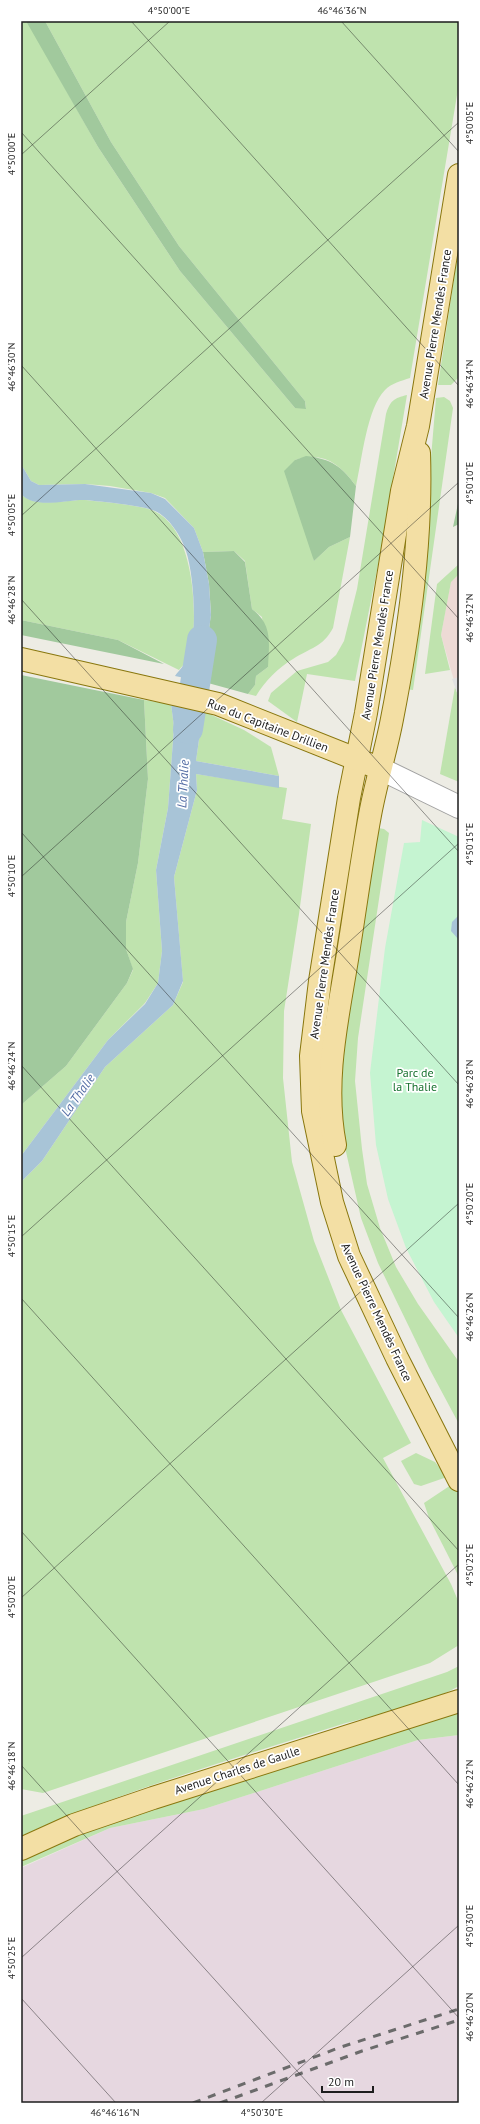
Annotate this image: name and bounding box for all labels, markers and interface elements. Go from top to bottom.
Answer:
text: 4°50'00"E [148,4,190,17]
text: 46°46'36"N [317,4,367,17]
text: 4°50'05"E [463,102,476,144]
text: 4°50'00"E [5,133,18,175]
street label: Avenue Pierre Mendès France [416,248,454,400]
text: 46°46'30"N [5,342,18,392]
text: 46°46'34"N [463,359,476,409]
text: 4°50'10"E [463,462,476,504]
text: 4°50'05"E [5,494,18,536]
street label: Avenue Pierre Mendès France [358,569,396,721]
text: 46°46'28"N [5,575,18,625]
text: 46°46'32"N [463,593,476,643]
street label: Rue du Capitaine Drillien [205,695,331,755]
water label: La Thalie [173,759,193,809]
text: 4°50'15"E [463,823,476,865]
text: 4°50'10"E [5,855,18,897]
street label: Avenue Pierre Mendès France [306,888,342,1040]
text: 46°46'24"N [5,1041,18,1091]
text: 46°46'28"N [463,1059,476,1109]
park label: Parc de la Thalie [393,1065,437,1094]
water label: La Thalie [57,1070,99,1120]
text: 4°50'20"E [463,1183,476,1225]
text: 4°50'15"E [5,1215,18,1257]
street label: Avenue Pierre Mendès France [338,1240,416,1384]
text: 46°46'26"N [463,1292,476,1342]
text: 4°50'25"E [463,1544,476,1586]
text: 4°50'20"E [5,1576,18,1618]
text: 46°46'18"N [5,1741,18,1791]
street label: Avenue Charles de Gaulle [173,1743,301,1797]
text: 46°46'22"N [463,1759,476,1809]
text: 4°50'30"E [463,1905,476,1947]
text: 4°50'25"E [5,1937,18,1979]
text: 46°46'20"N [463,1992,476,2042]
scale bar [322,2068,373,2094]
text: 20 m [328,2074,354,2089]
text: 46°46'16"N [90,2106,140,2119]
text: 4°50'30"E [241,2106,283,2119]

